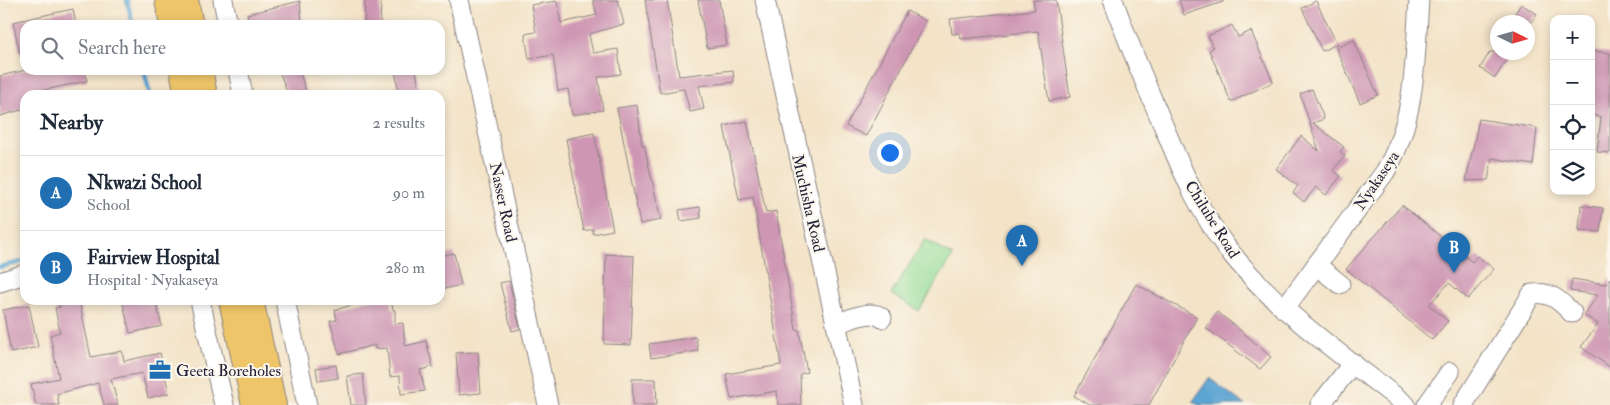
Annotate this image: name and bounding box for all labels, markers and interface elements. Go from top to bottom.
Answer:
north arrow [1490,15,1535,60]
map controls [1550,15,1595,195]
button: + [1550,15,1595,60]
search box [20,20,445,75]
icon: search [38,34,66,62]
text: Search here [78,36,166,60]
button: − [1550,60,1595,105]
button: locate [1550,105,1595,150]
text: Nearby [40,109,103,136]
text: 2 results [372,113,425,133]
your location [877,140,903,166]
street label: Nyakaseya [1350,147,1404,214]
button: layers [1550,150,1595,195]
street label: Muchisha Road [787,152,829,254]
street label: Nasser Road [485,161,521,244]
text: Nkwazi School [87,171,202,195]
street label: Chilube Road [1180,177,1244,262]
text: A [51,183,61,203]
text: 90 m [393,183,425,203]
text: School [87,195,130,215]
pin: A [1006,225,1038,266]
pin: B [1438,232,1470,273]
text: Fairview Hospital [87,246,220,270]
text: B [51,258,61,278]
text: 280 m [385,258,425,278]
text: Hospital · Nyakaseya [87,270,218,290]
office icon: Geeta Boreholes [147,357,173,383]
place label: Geeta Boreholes [176,361,281,381]

